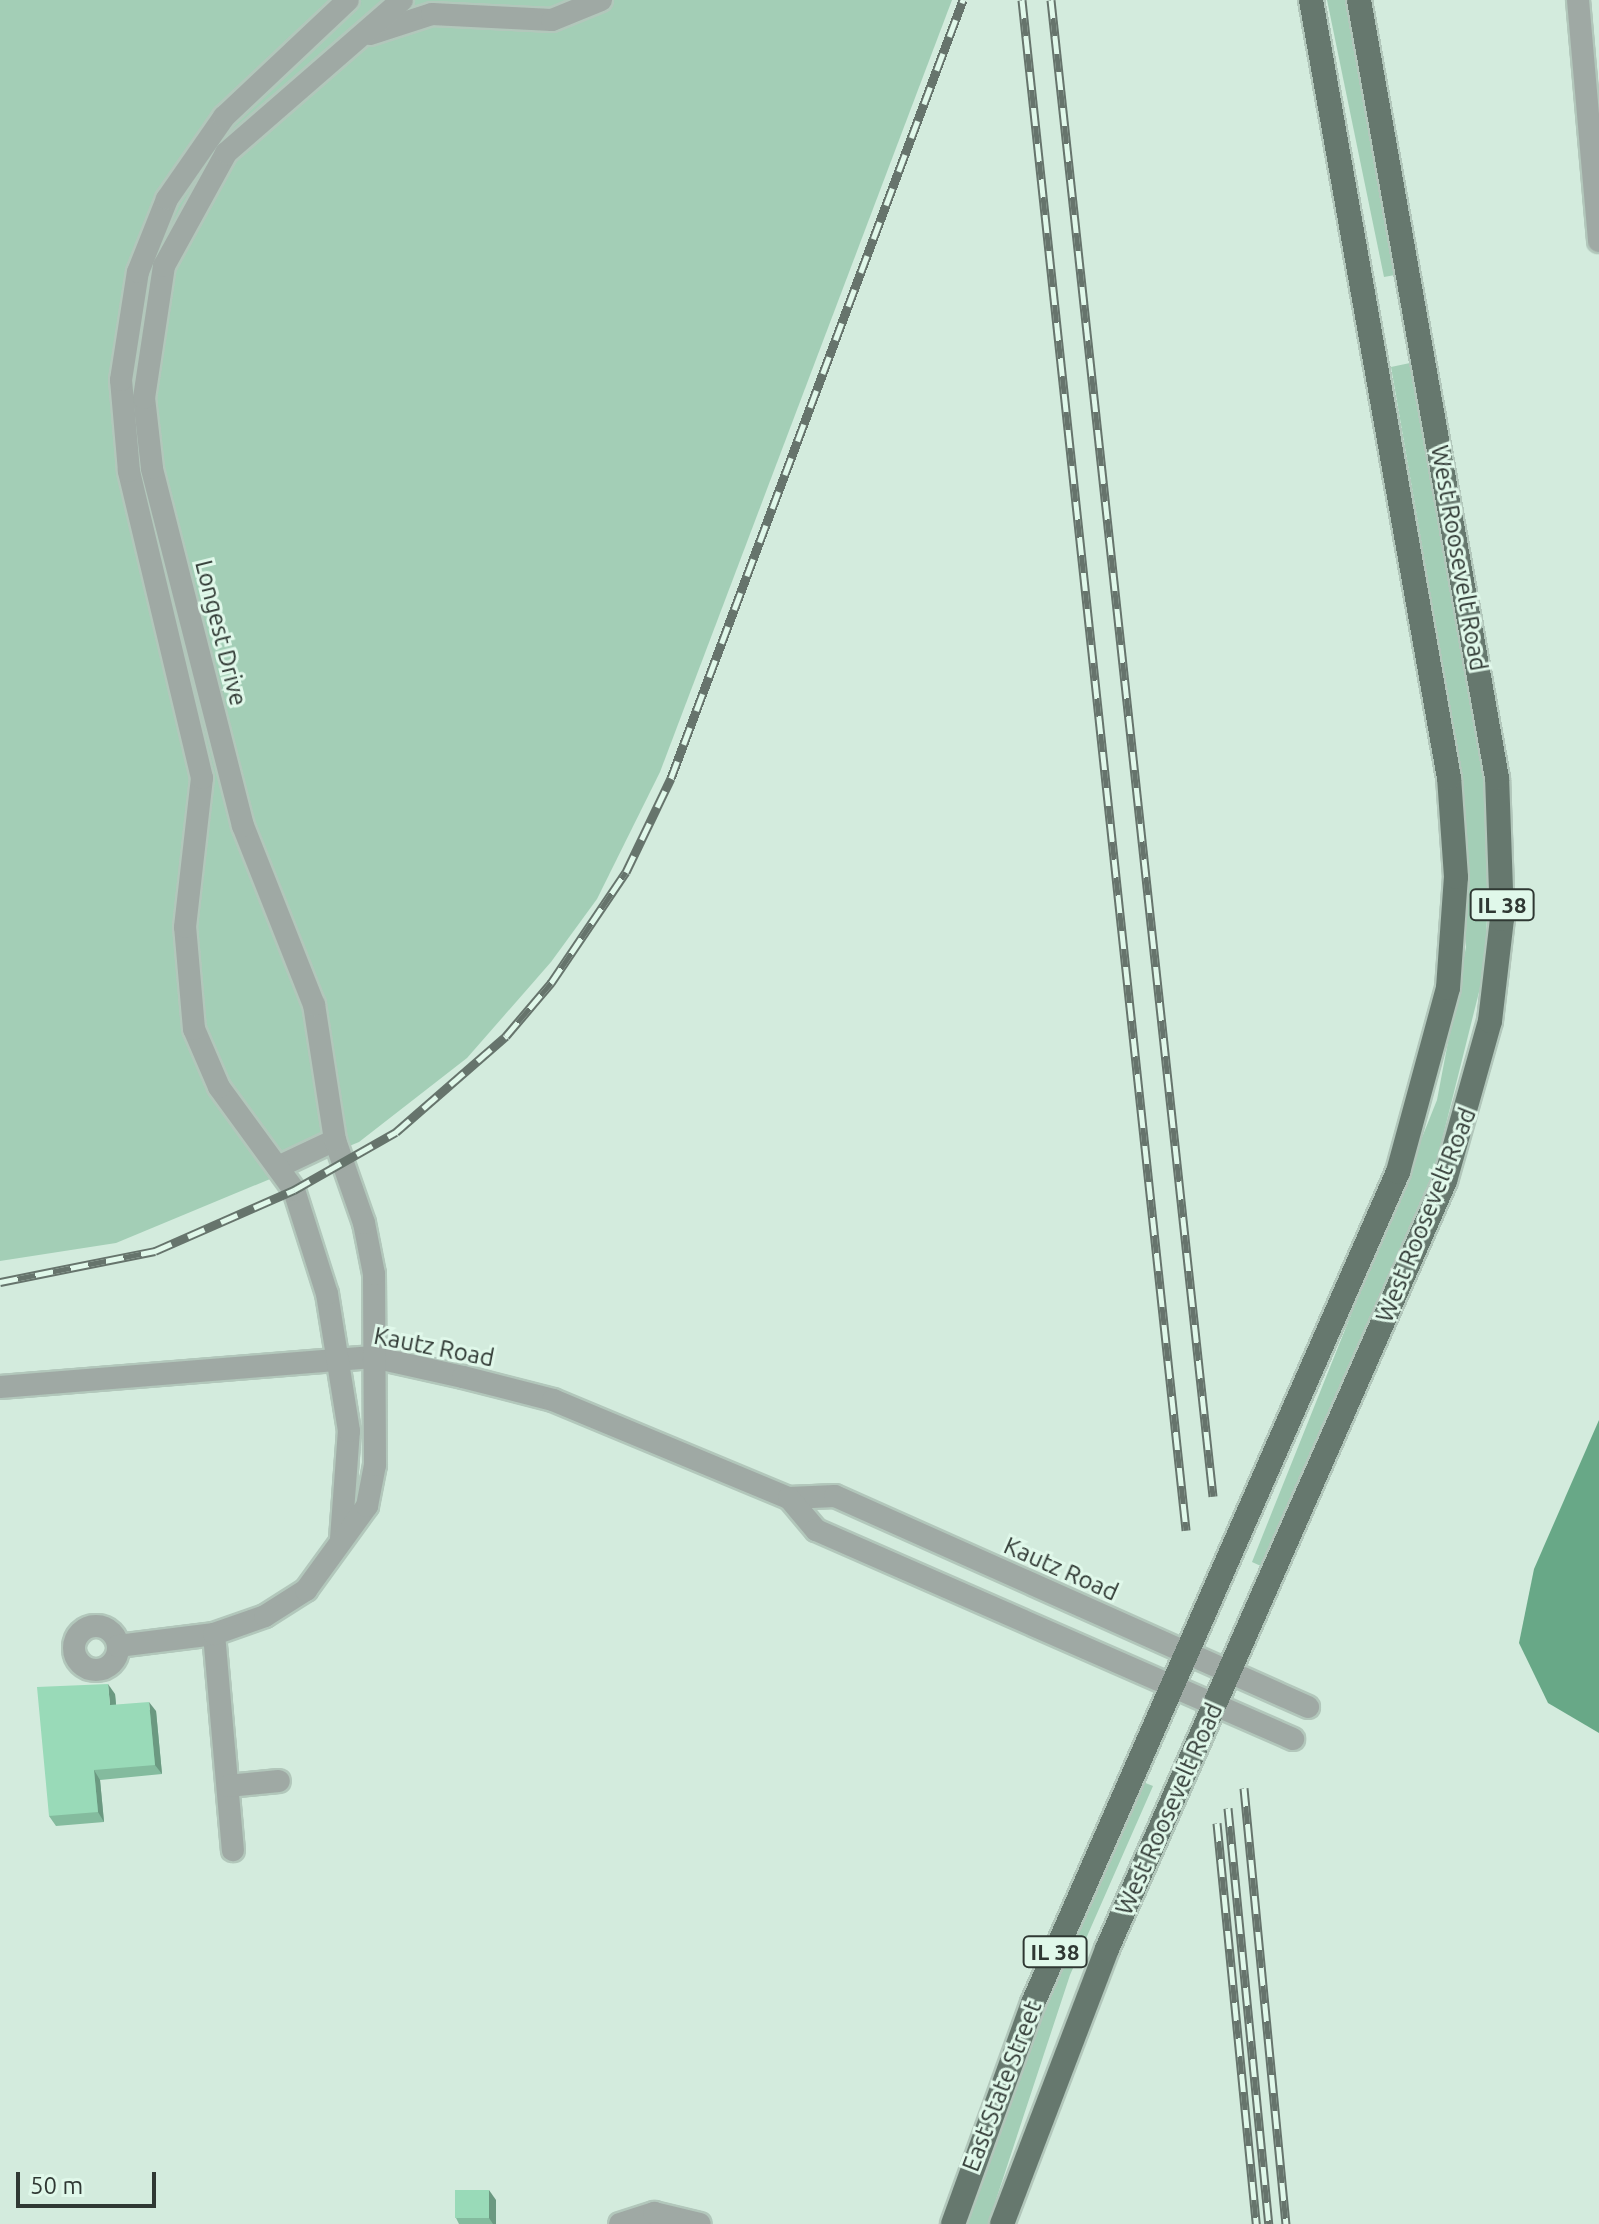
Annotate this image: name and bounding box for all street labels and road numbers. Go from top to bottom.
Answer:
street label: West Roosevelt Road [1425,443,1493,673]
street label: Longest Drive [189,557,253,709]
road number: IL 38 [1468,887,1536,923]
street label: West Roosevelt Road [1370,1104,1482,1326]
street label: Kautz Road [371,1321,497,1373]
street label: Kautz Road [999,1531,1123,1607]
street label: West Roosevelt Road [1109,1699,1229,1919]
road number: IL 38 [1021,1934,1089,1970]
street label: East State Street [956,1997,1048,2175]

